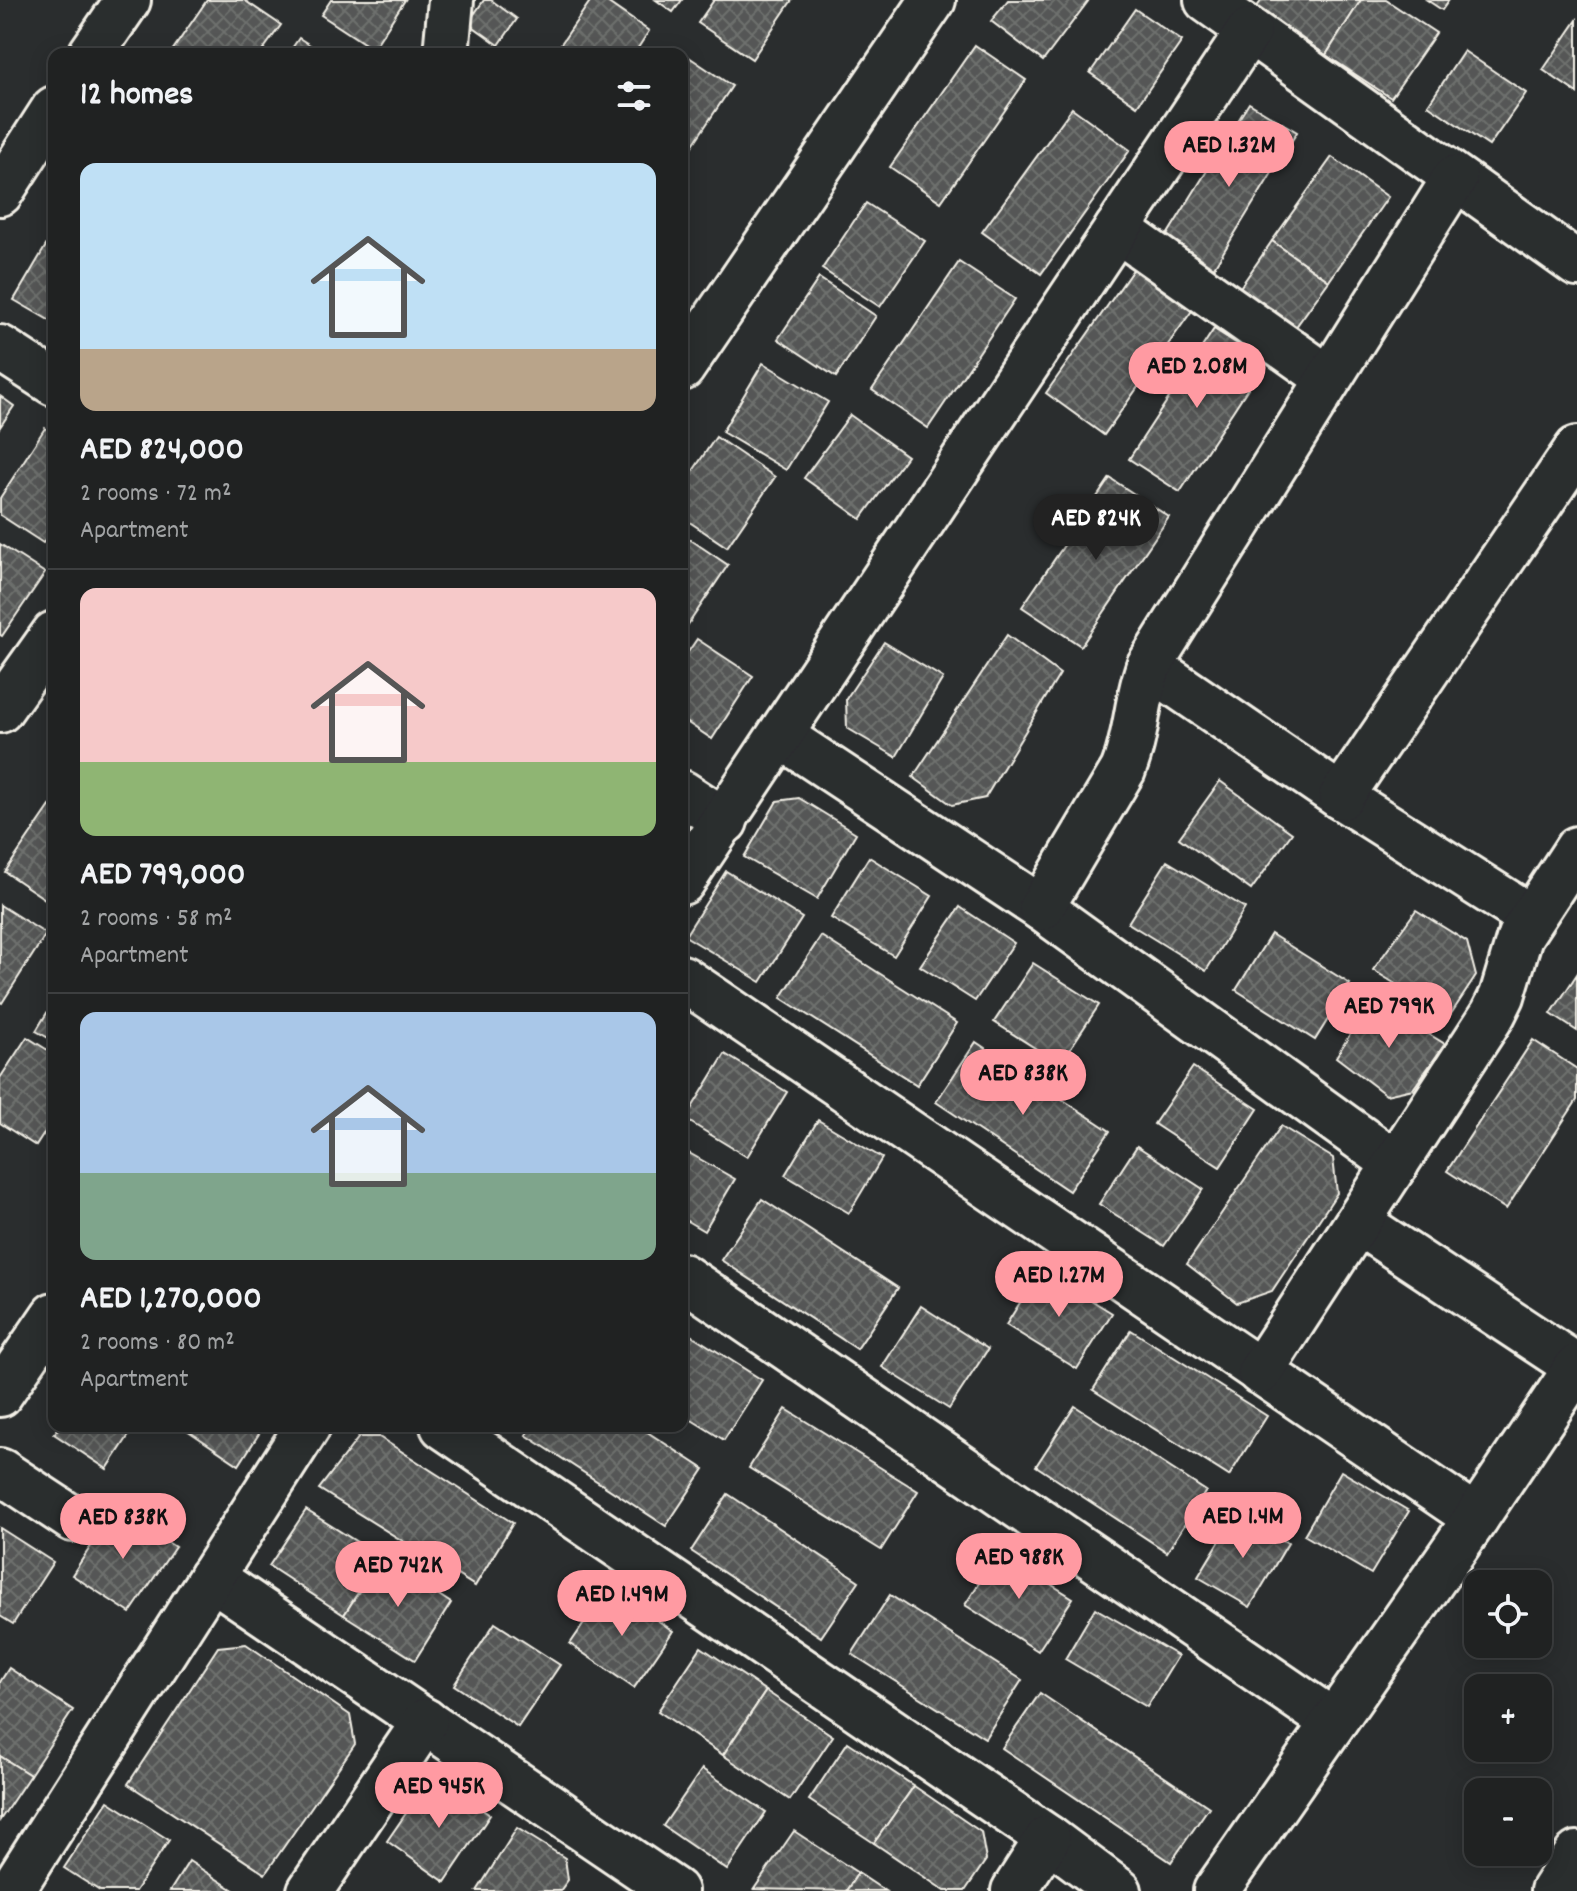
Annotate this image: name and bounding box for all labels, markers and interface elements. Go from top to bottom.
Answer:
text: 12 homes [80,72,193,121]
icon: filters [612,74,656,118]
pin: AED 1.32M [1137,121,1321,189]
text: AED 1.32M [1182,128,1276,165]
icon: home [296,215,440,359]
pin: AED 2.08M [1105,342,1289,410]
text: AED 2.08M [1147,349,1247,386]
text: AED 824,000 [80,427,244,476]
text: 2 rooms · 72 m² [80,476,231,513]
pin: AED 824K [1013,494,1179,562]
text: AED 824K [1051,501,1141,538]
text: Apartment [80,513,189,550]
icon: home [296,640,440,784]
text: AED 799,000 [80,852,246,901]
text: 2 rooms · 58 m² [80,901,233,938]
text: Apartment [80,938,189,975]
pin: AED 799K [1306,982,1472,1050]
text: AED 799K [1343,989,1435,1026]
pin: AED 838K [940,1049,1106,1117]
text: AED 838K [978,1056,1068,1093]
icon: home [296,1064,440,1208]
pin: AED 1.27M [967,1251,1151,1319]
text: AED 1.27M [1013,1258,1105,1295]
text: AED 1,270,000 [80,1276,262,1325]
text: 2 rooms · 80 m² [80,1325,235,1362]
text: Apartment [80,1362,189,1399]
pin: AED 1.4M [1160,1492,1326,1560]
pin: AED 838K [40,1493,206,1561]
text: AED 1.4M [1202,1499,1284,1536]
text: AED 838K [78,1500,168,1537]
pin: AED 988K [936,1533,1102,1601]
text: AED 988K [974,1540,1064,1577]
pin: AED 742K [315,1541,481,1609]
text: AED 742K [353,1548,443,1585]
pin: AED 1.49M [530,1570,714,1638]
map controls [1464,1570,1552,1866]
button: locate [1464,1570,1552,1658]
text: AED 1.49M [575,1577,669,1614]
button: + [1464,1674,1552,1762]
pin: AED 945K [356,1762,522,1830]
text: AED 945K [393,1769,485,1806]
button: − [1464,1778,1552,1866]

